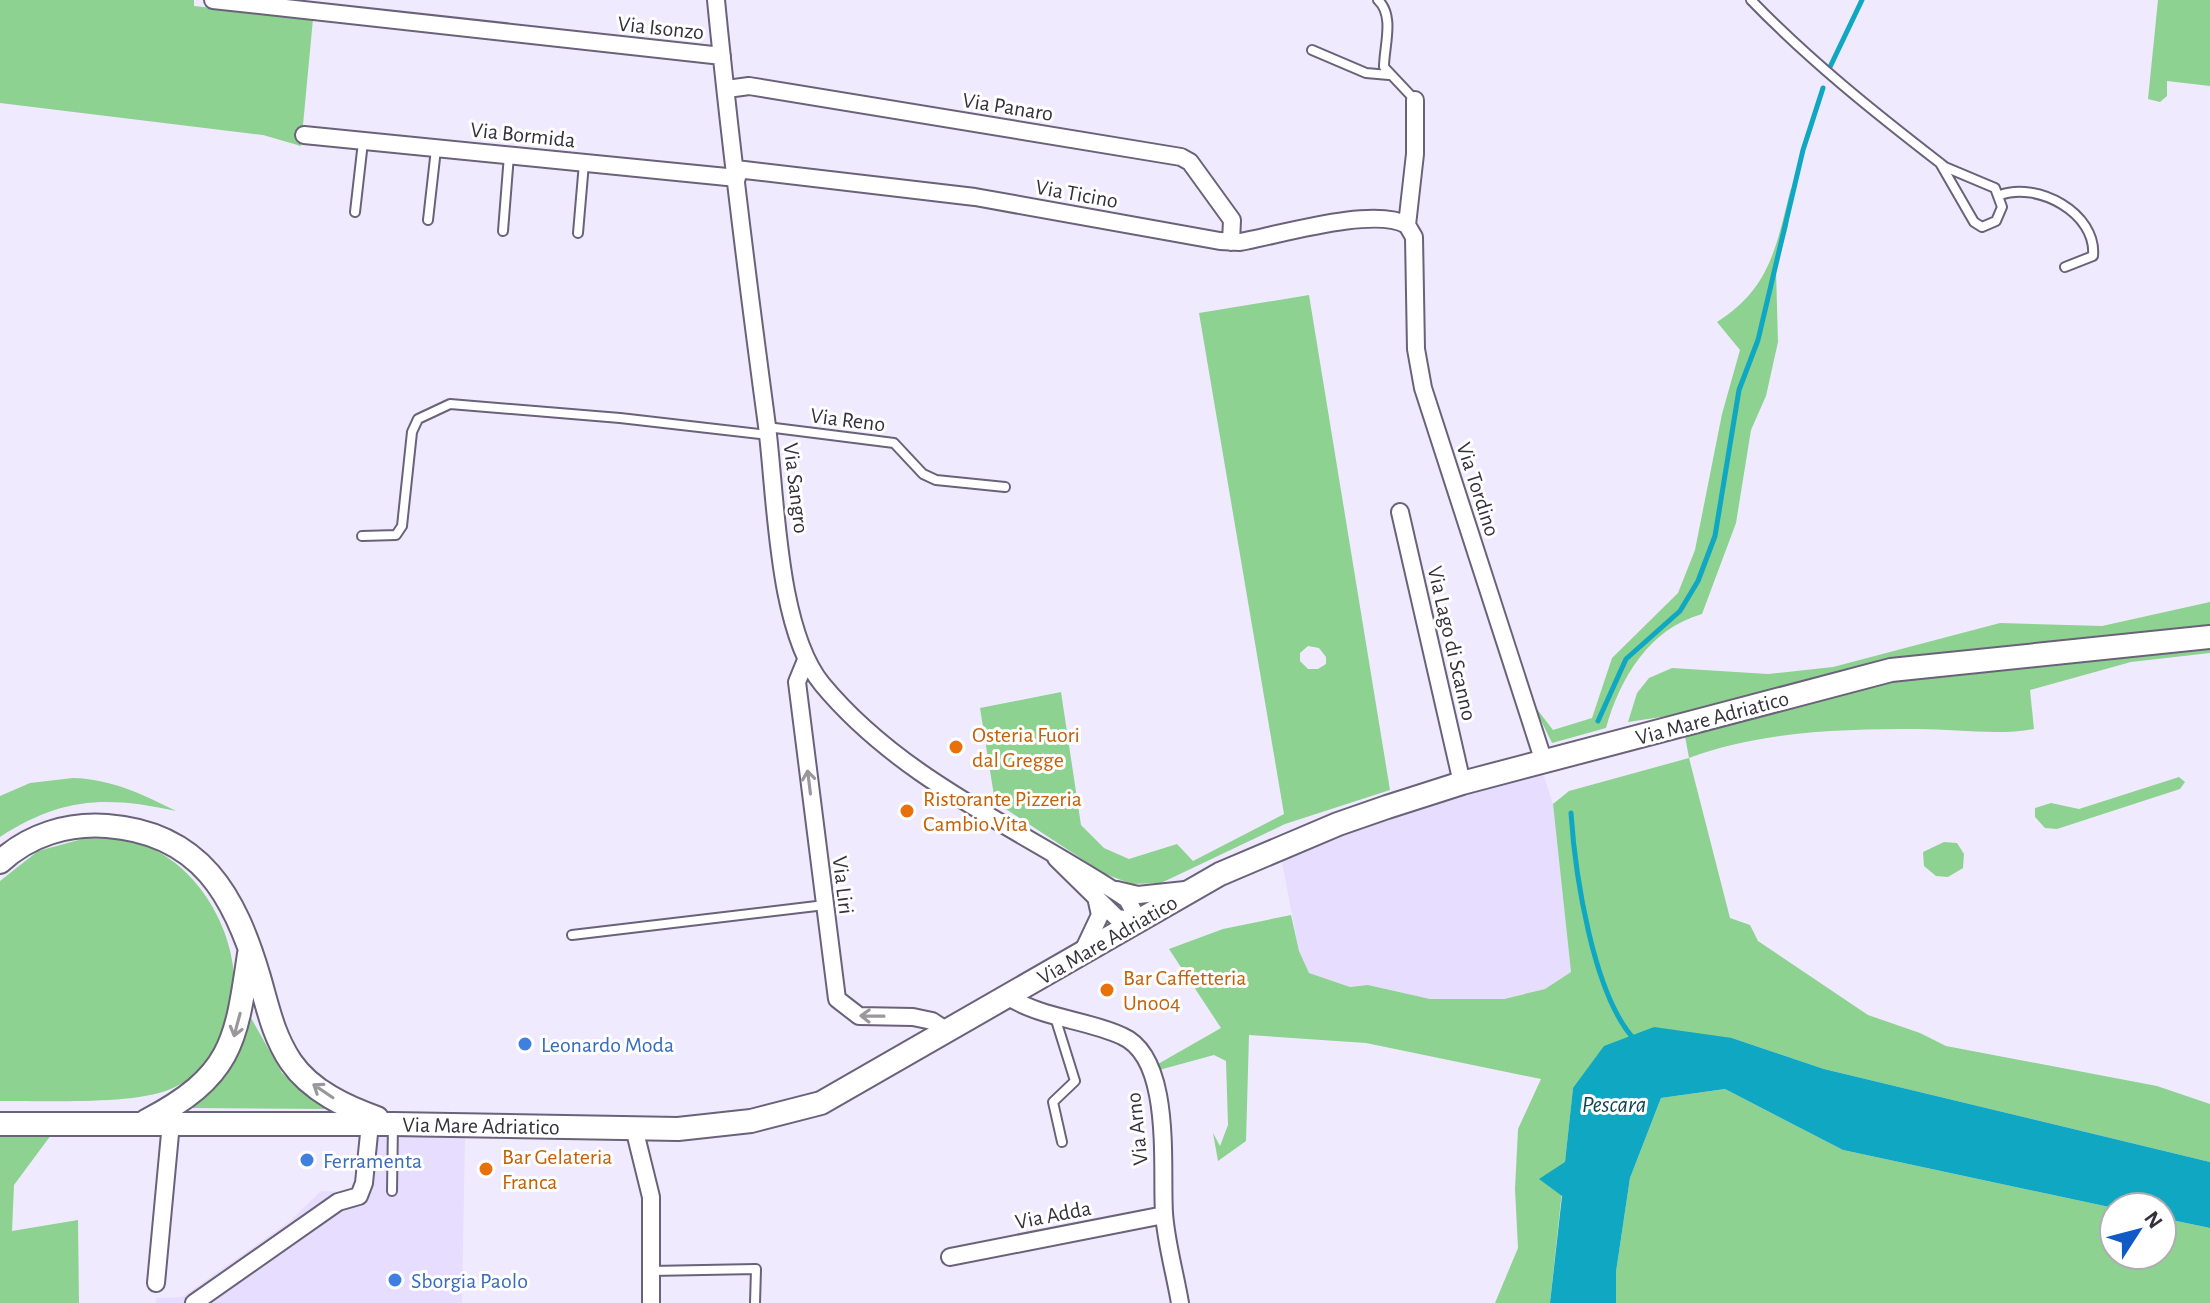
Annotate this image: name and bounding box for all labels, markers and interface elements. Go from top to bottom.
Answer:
street label: Via Isonzo [617,13,705,43]
street label: Via Panaro [961,89,1055,125]
street label: Via Bormida [469,119,576,151]
street label: Via Ticino [1034,176,1120,212]
street label: Via Reno [809,404,887,435]
street label: Via Tordino [1453,440,1504,539]
street label: Via Sangro [780,441,812,535]
street label: Via Lago di Scanno [1424,564,1480,723]
street label: Via Mare Adriatico [1633,687,1791,749]
place label: Osteria Fuori dal Gregge [972,724,1080,771]
marker: Osteria Fuori dal Gregge [947,738,965,756]
one-way arrow [801,770,816,796]
place label: Ristorante Pizzeria Cambio Vita [923,788,1082,835]
marker: Ristorante Pizzeria Cambio Vita [898,802,916,820]
street label: Via Liri [829,855,857,915]
street label: Via Mare Adriatico [1034,891,1181,989]
place label: Bar Caffetteria Uno04 [1123,967,1246,1014]
marker: Bar Caffetteria Uno04 [1098,981,1116,999]
one-way arrow [859,1009,886,1024]
one-way arrow [228,1012,243,1038]
place label: Leonardo Moda [541,1034,674,1056]
marker: Leonardo Moda [516,1035,534,1053]
one-way arrow [313,1083,335,1100]
street label: Via Arno [1122,1091,1152,1166]
water label: Pescara [1582,1093,1646,1117]
street label: Via Mare Adriatico [402,1114,560,1138]
place label: Bar Gelateria Franca [502,1146,612,1193]
place label: Ferramenta [323,1150,422,1172]
marker: Ferramenta [298,1151,316,1169]
marker: Bar Gelateria Franca [477,1160,495,1178]
north arrow [2098,1191,2178,1271]
street label: Via Adda [1013,1197,1093,1233]
text: N [2140,1207,2167,1232]
place label: Sborgia Paolo [411,1270,528,1292]
marker: Sborgia Paolo [386,1271,404,1289]

